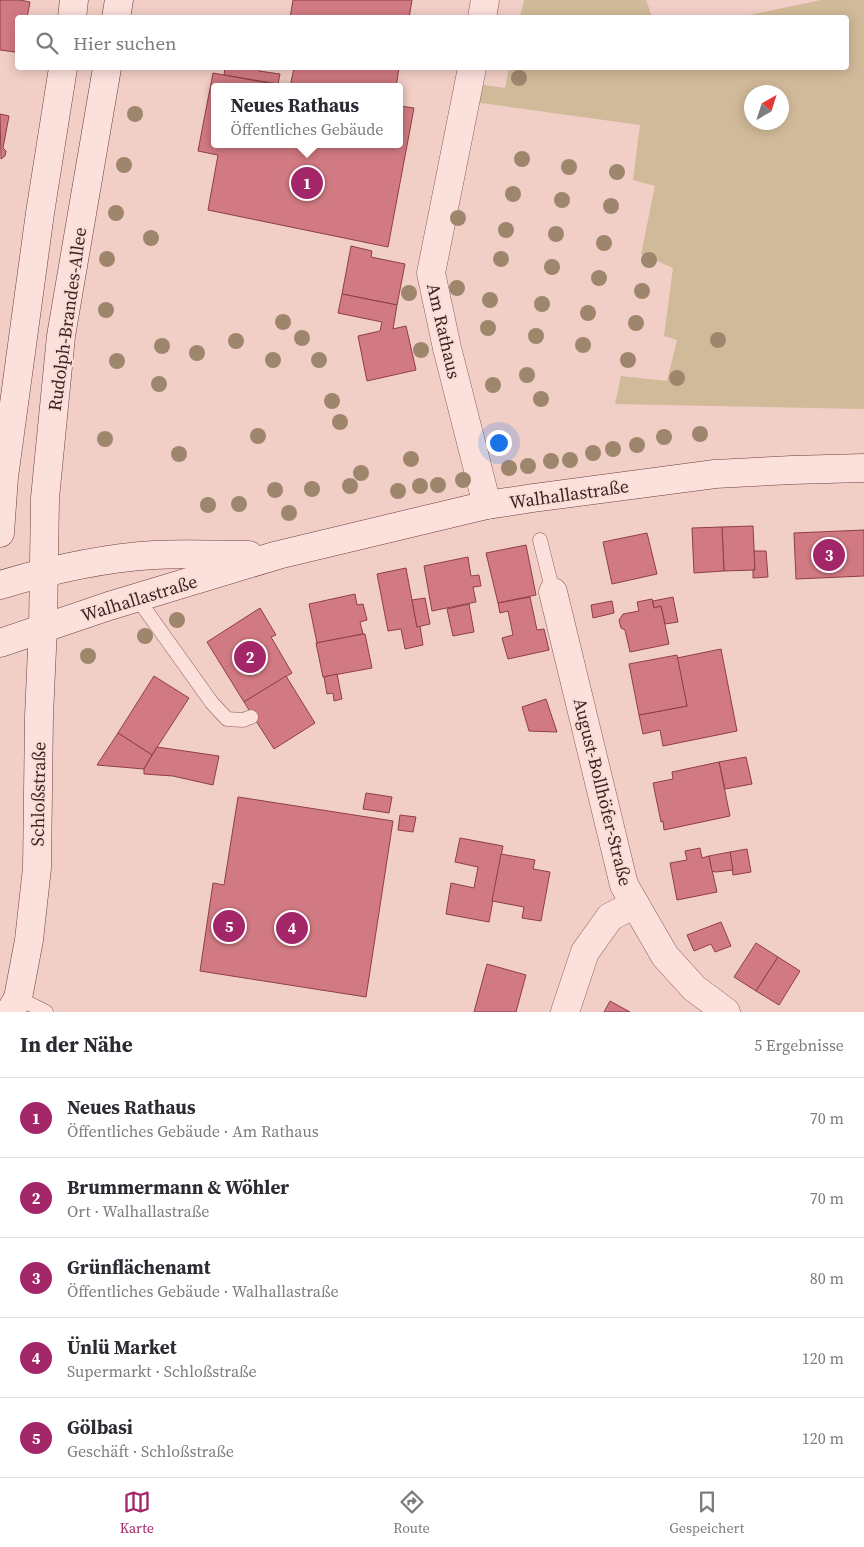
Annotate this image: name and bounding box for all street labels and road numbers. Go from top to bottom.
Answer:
street label: Rudolph-Brandes-Allee [42,225,92,413]
street label: Am Rathaus [421,281,467,381]
street label: Walhallastraße [508,473,630,515]
street label: Walhallastraße [78,568,200,628]
street label: August-Bollhöfer-Straße [568,695,638,889]
street label: Schloßstraße [25,741,51,847]

